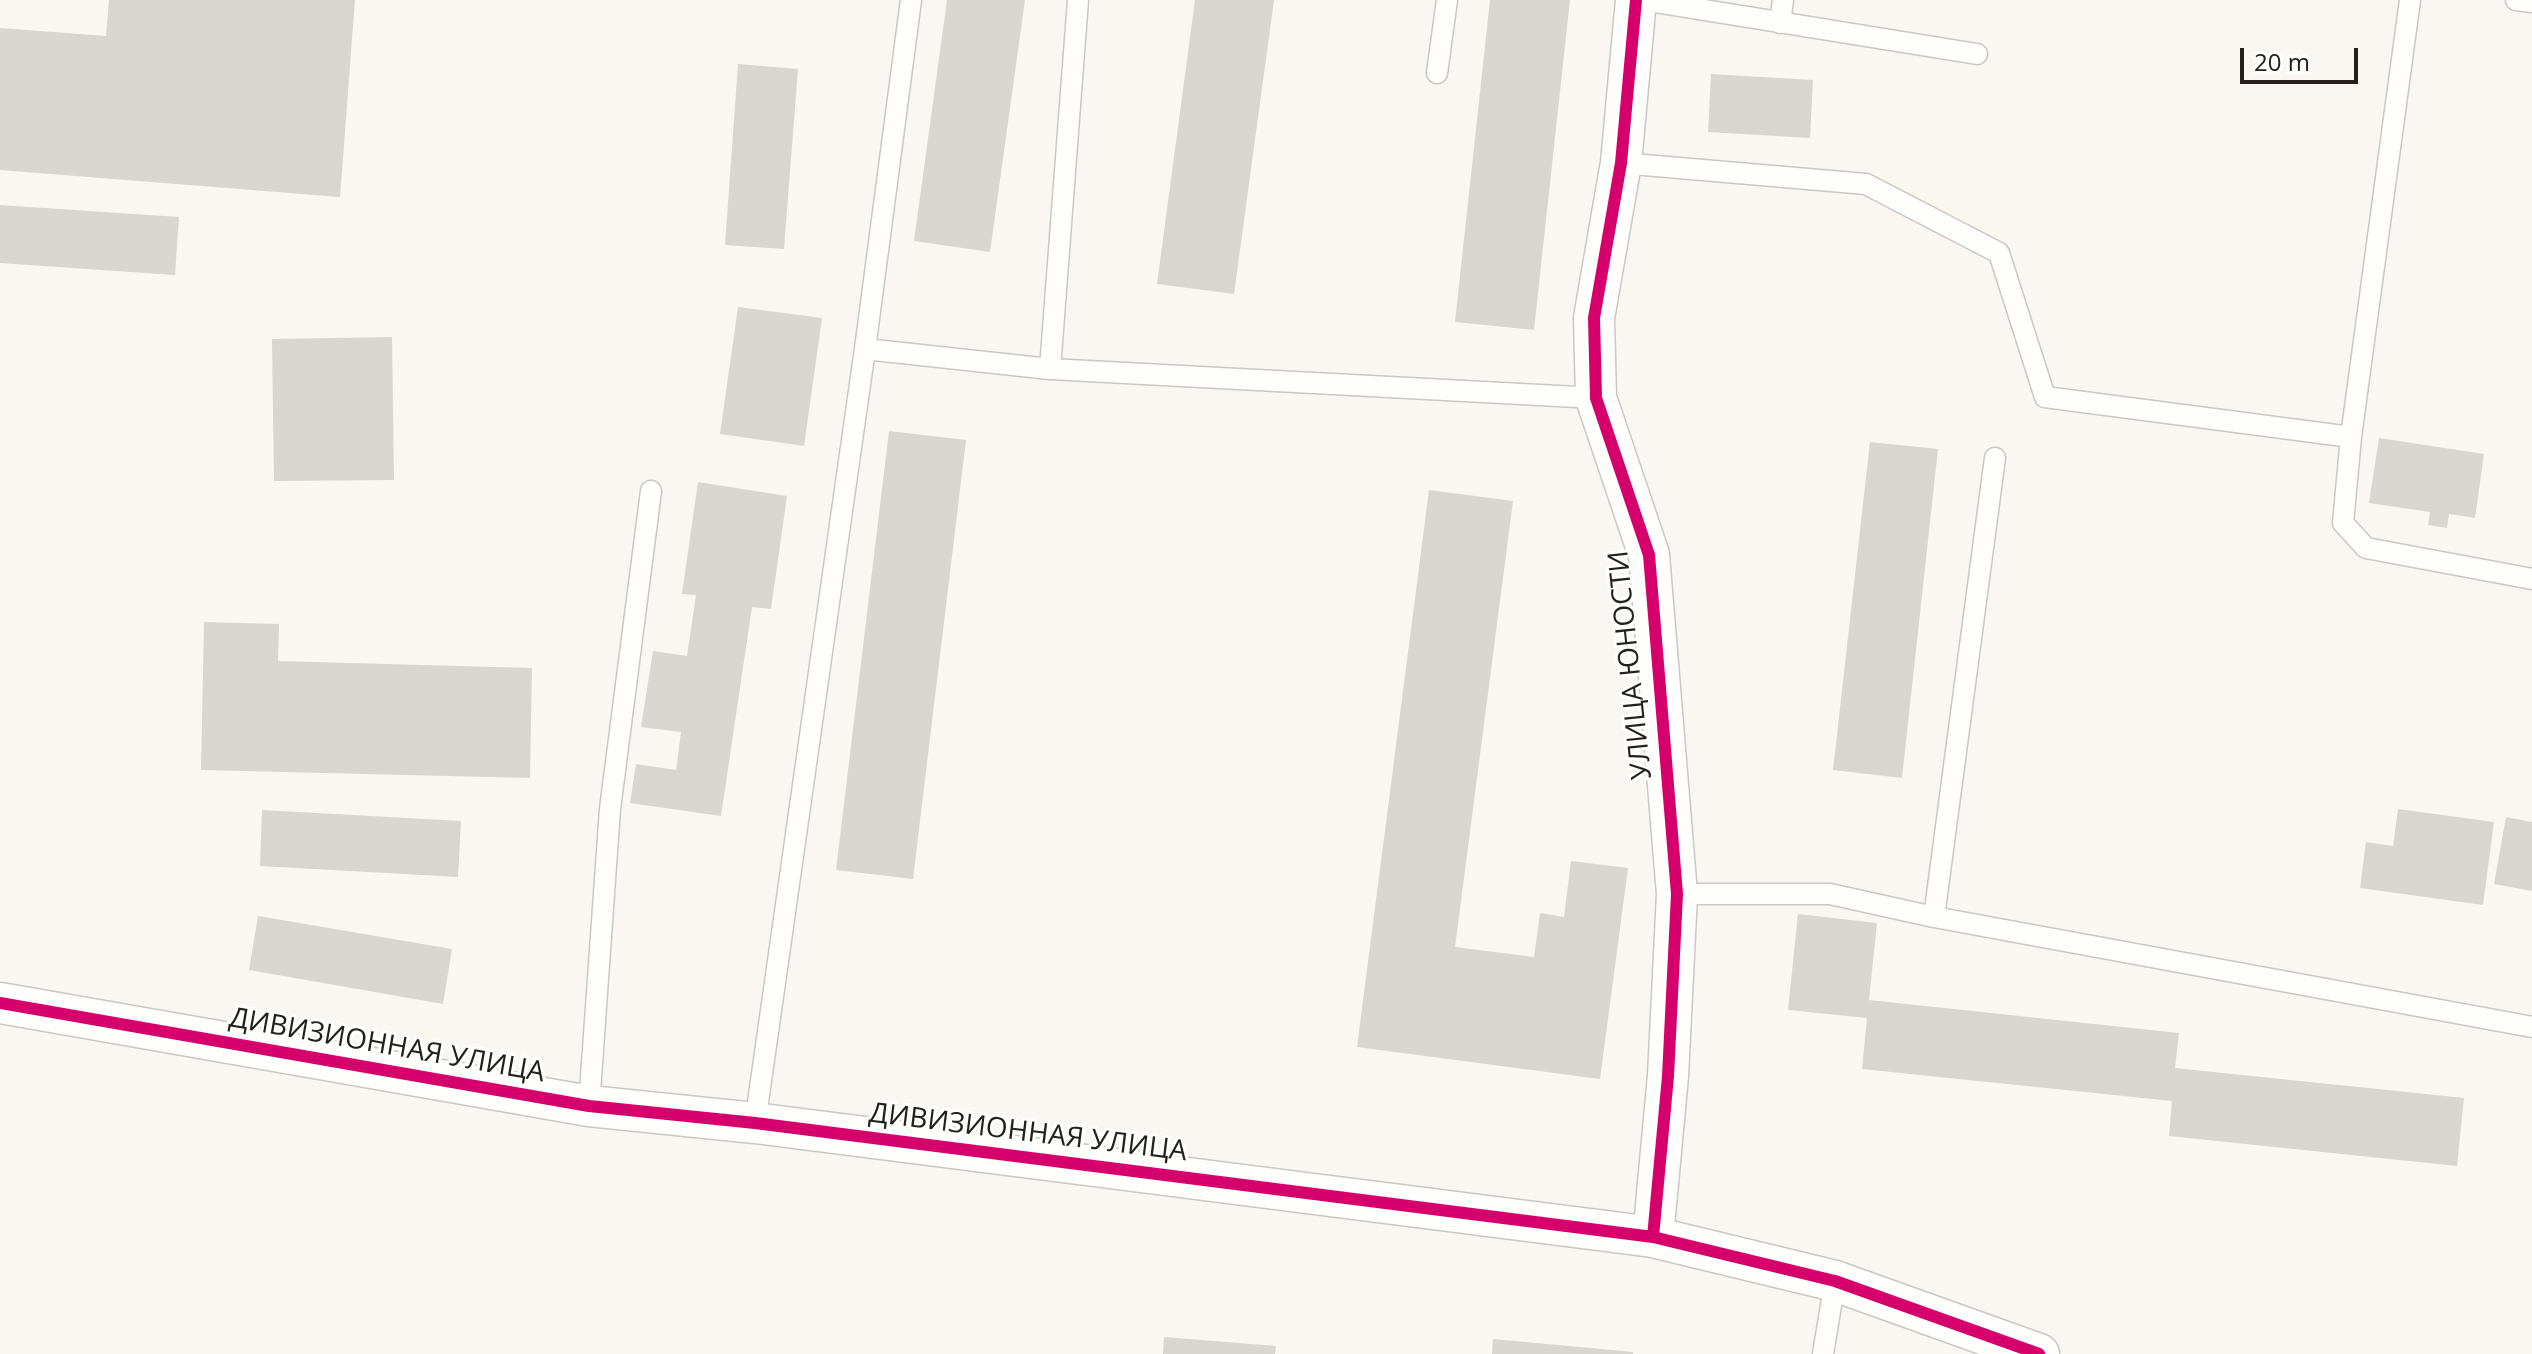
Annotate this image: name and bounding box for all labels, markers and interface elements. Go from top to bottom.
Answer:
scale bar [2244,32,2362,82]
text: 20 m [2254,45,2310,78]
street label: УЛИЦА ЮНОСТИ [1602,549,1660,781]
street label: ДИВИЗИОННАЯ УЛИЦА [227,1002,547,1090]
street label: ДИВИЗИОННАЯ УЛИЦА [867,1097,1189,1169]

